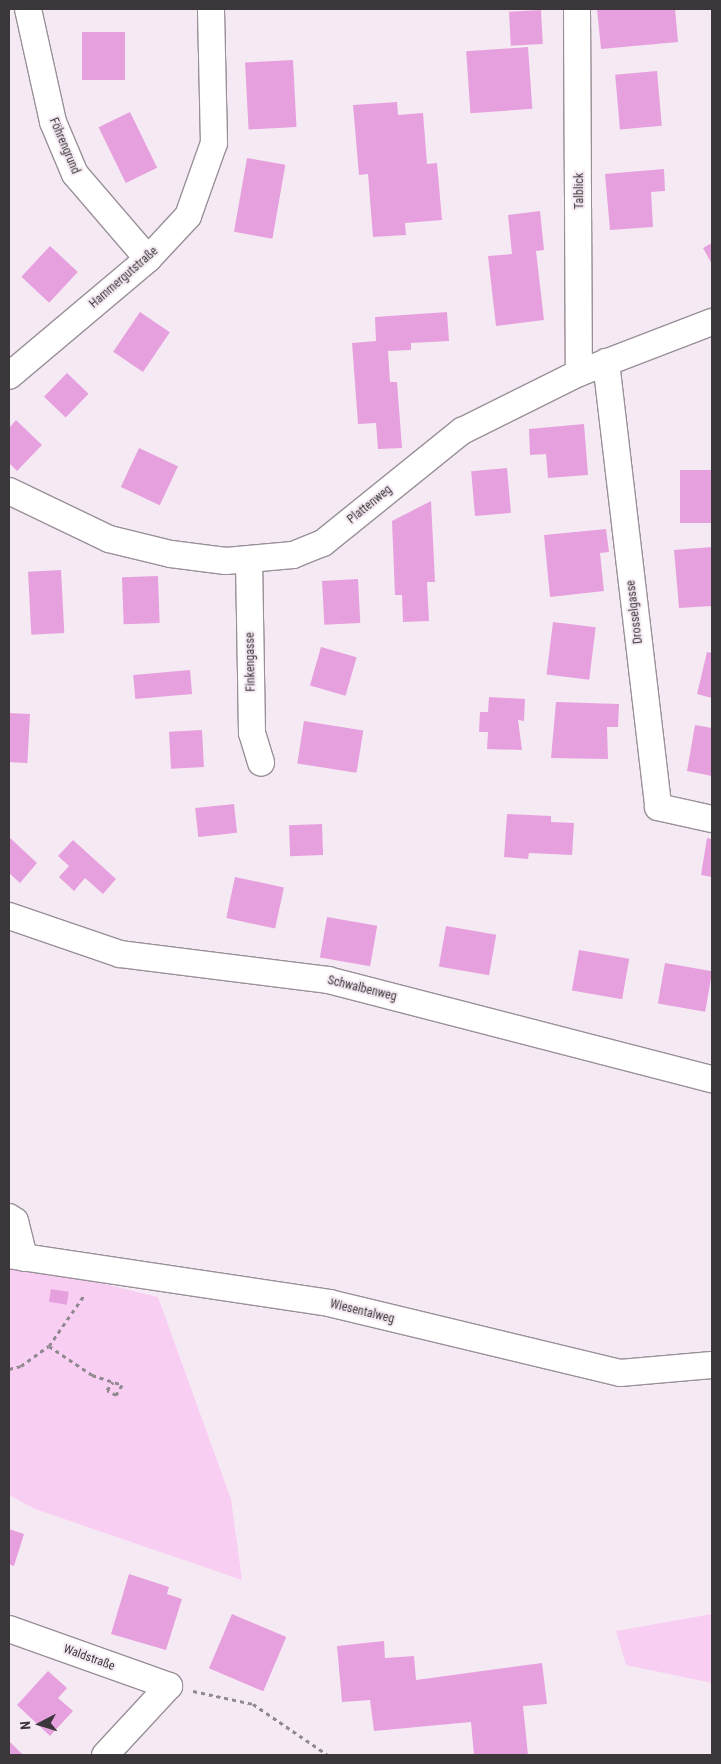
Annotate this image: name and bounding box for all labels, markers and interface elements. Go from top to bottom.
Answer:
street label: Föhrengrund [46,116,82,176]
street label: Talblick [573,173,587,209]
street label: Hammergutstraße [87,244,161,312]
street label: Plattenweg [345,483,395,527]
street label: Drosselgasse [624,579,646,645]
street label: Finkengasse [243,632,259,692]
street label: Schwalbenweg [326,973,398,1005]
street label: Wiesentalweg [328,1297,396,1327]
street label: Waldstraße [61,1642,117,1674]
north arrow [15,1699,65,1749]
text: N [17,1720,33,1730]

